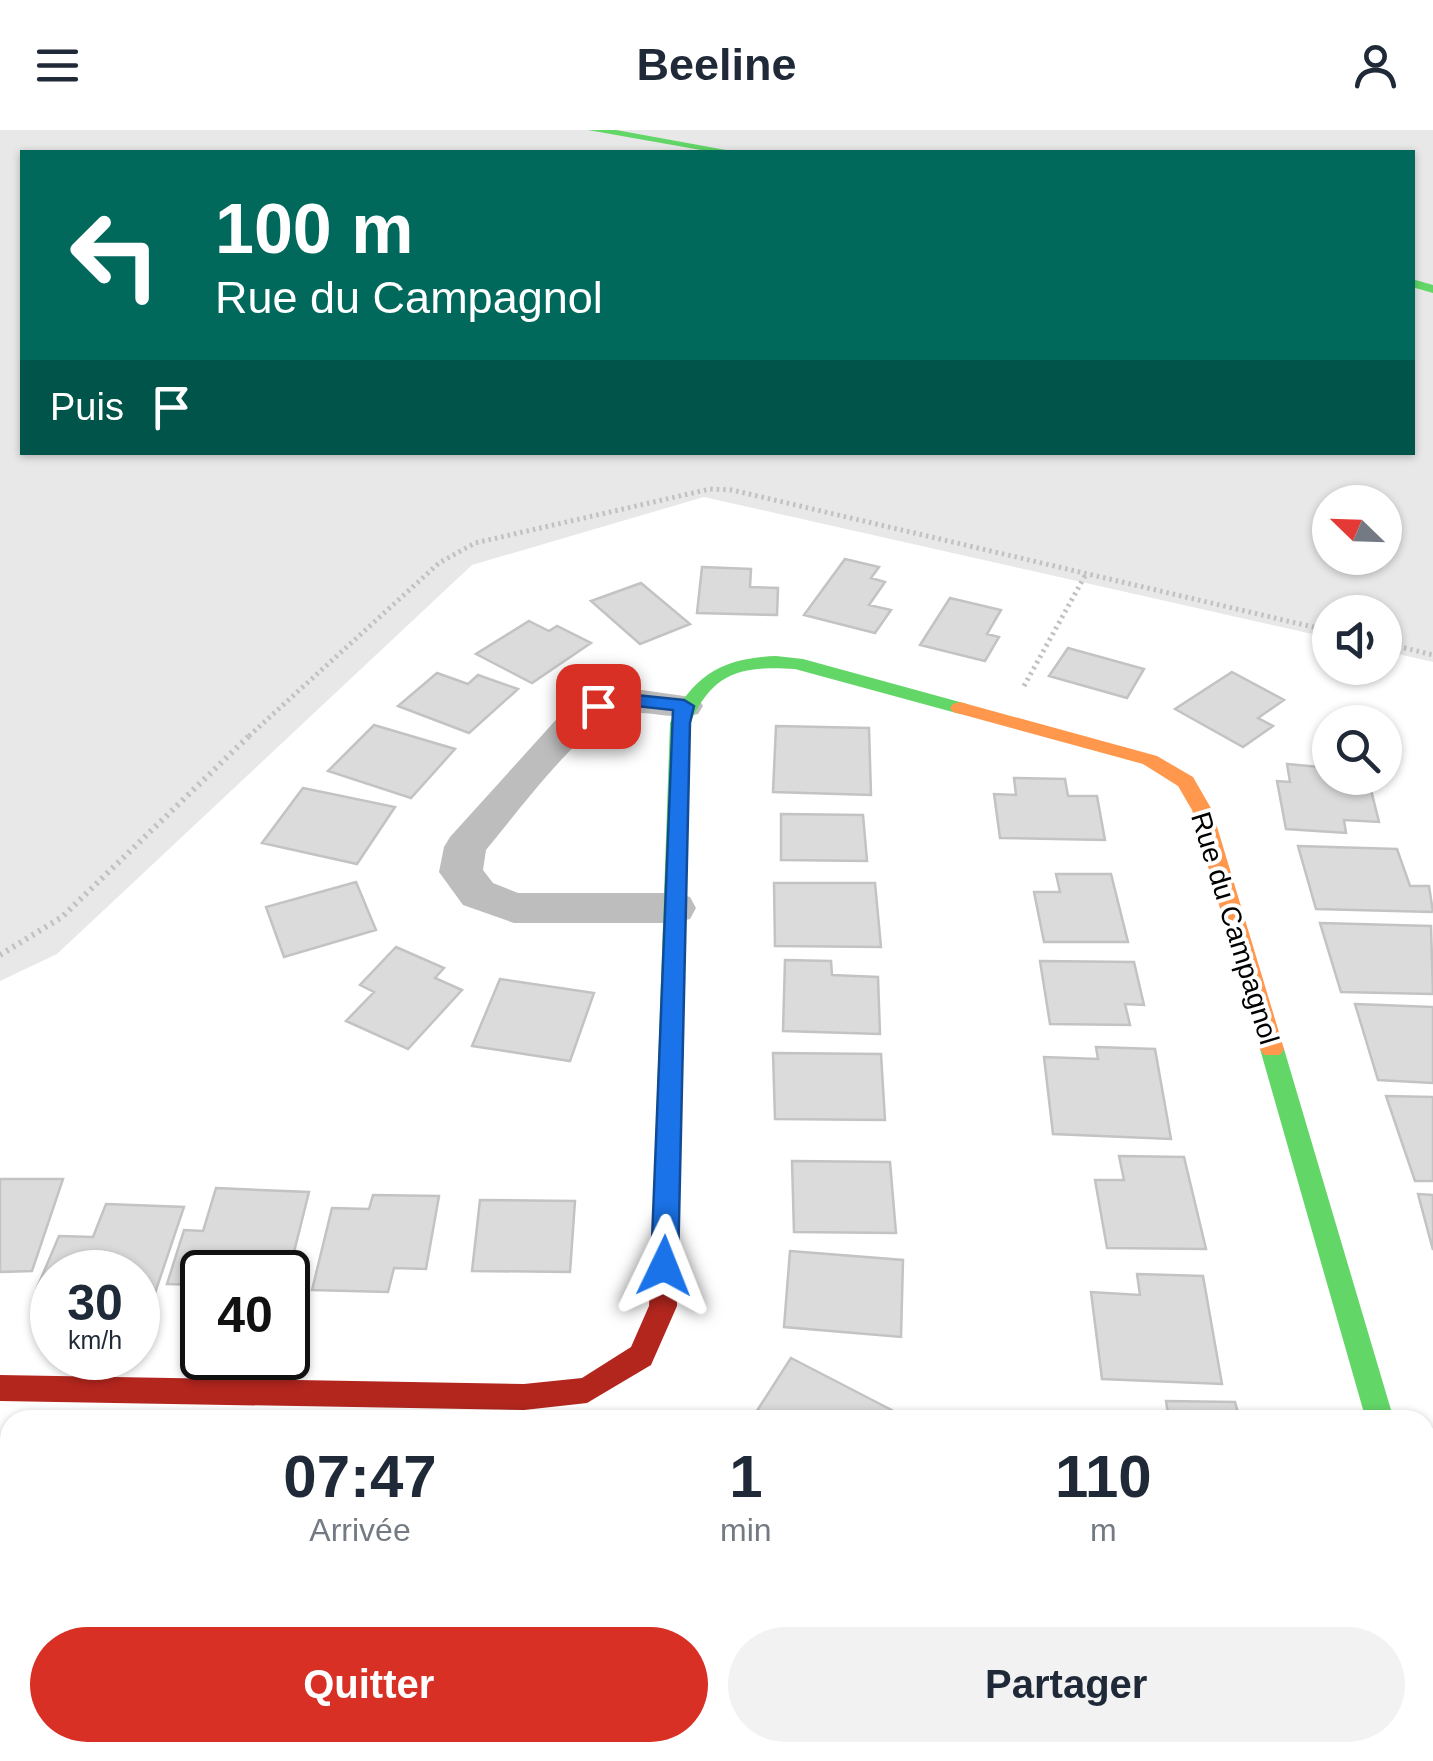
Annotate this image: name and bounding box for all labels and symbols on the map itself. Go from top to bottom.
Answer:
north arrow [1312,485,1402,575]
pin [556,664,641,749]
street label: Rue du Campagnol [1185,808,1285,1048]
position arrow [612,1214,716,1318]
speed limit sign: 40 [180,1250,310,1380]

